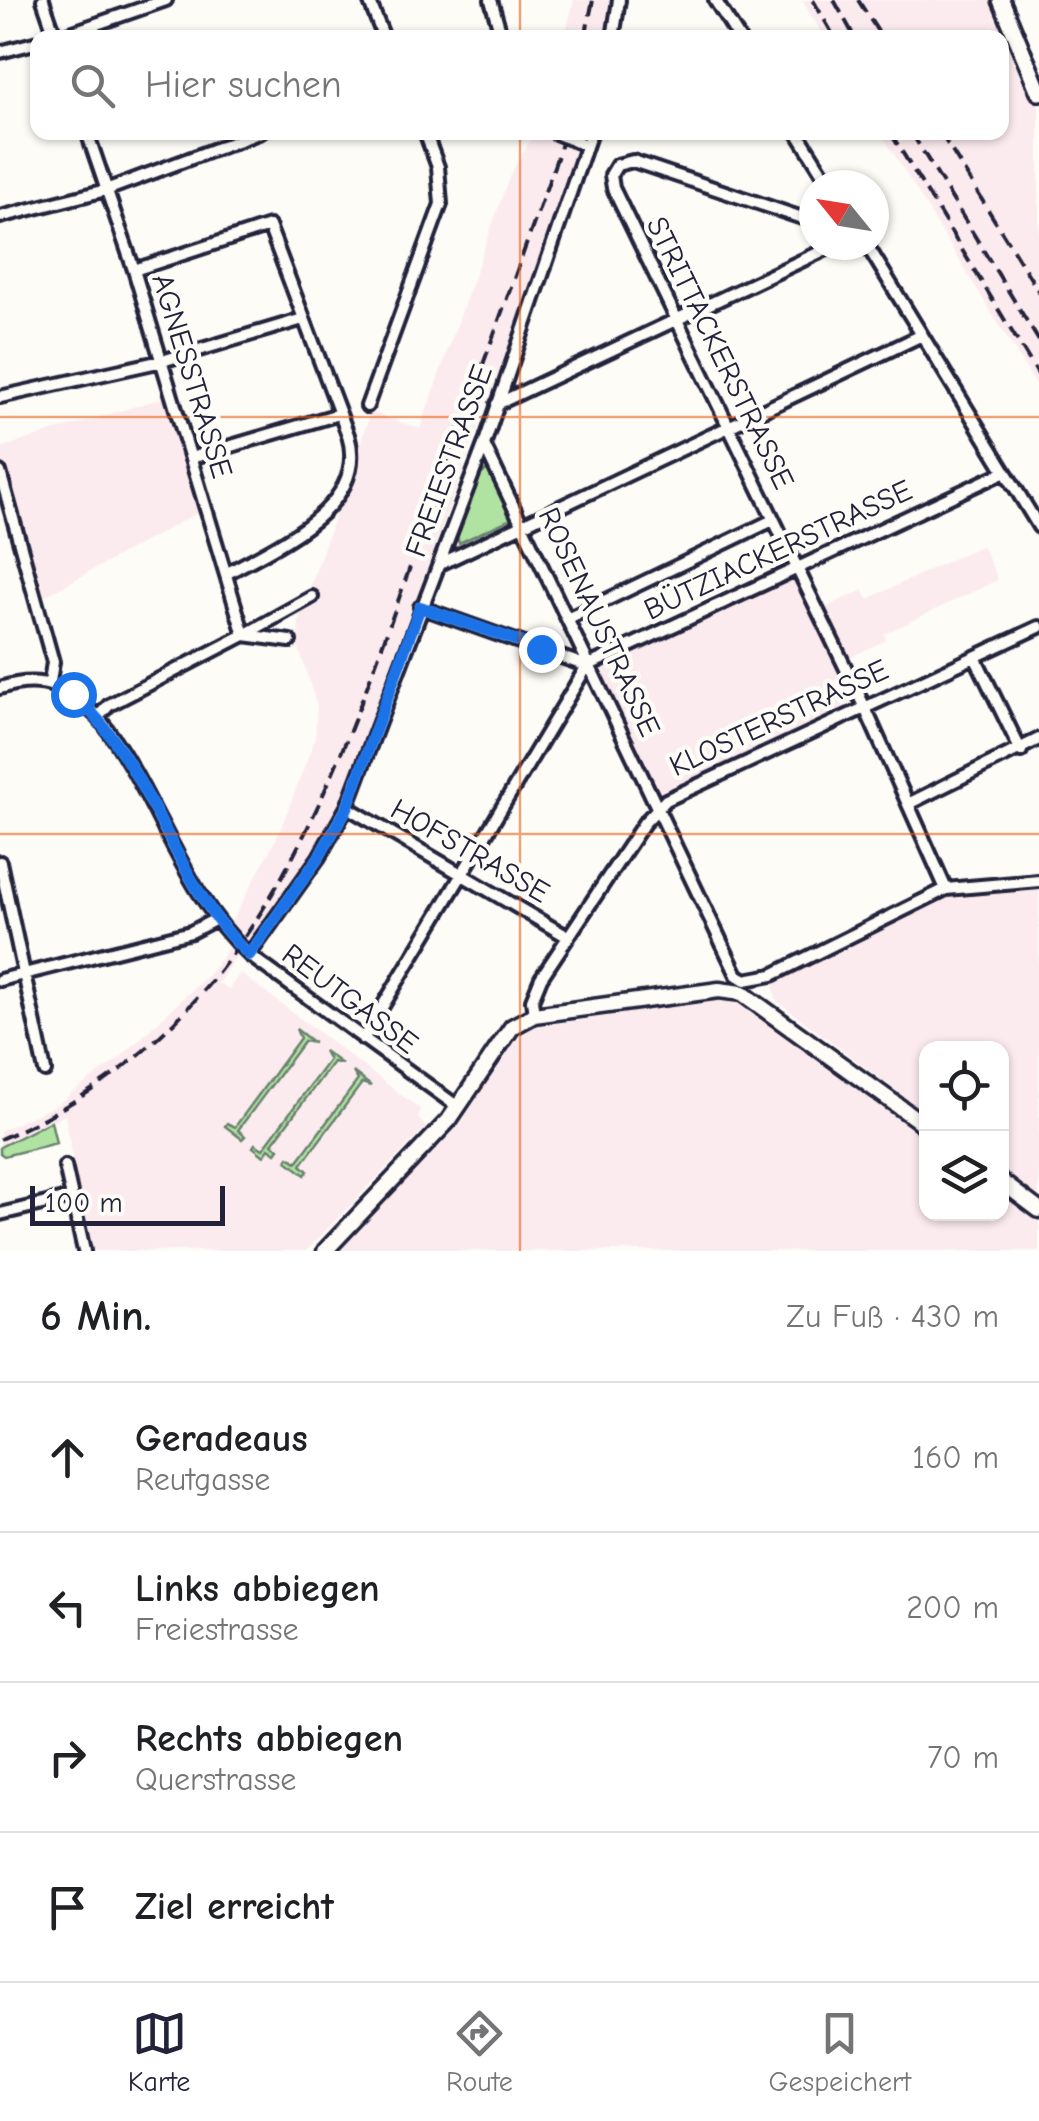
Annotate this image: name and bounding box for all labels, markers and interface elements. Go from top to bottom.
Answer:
search box [30,30,1009,140]
icon: search [65,58,120,113]
text: Hier suchen [145,63,342,107]
north arrow [799,170,889,260]
street label: STRITTACKERSTRASSE [639,211,801,495]
street label: AGNESSTRASSE [144,270,240,482]
street label: FREIESTRASSE [398,360,500,562]
street label: BÜTZIACKERSTRASSE [639,473,917,627]
street label: ROSENAUSTRASSE [531,502,667,742]
route end [519,627,565,673]
street label: KLOSTERSTRASSE [664,652,894,784]
route start [51,672,97,718]
street label: HOFSTRASSE [385,792,555,910]
street label: REUTGASSE [275,937,425,1061]
map controls [919,1041,1009,1221]
button: locate [919,1041,1009,1131]
button: layers [919,1131,1009,1221]
scale bar [30,1181,225,1226]
text: 100 m [45,1187,123,1219]
text: 6 Min. [40,1292,151,1341]
text: Zu Fuß · 430 m [786,1298,999,1335]
text: Geradeaus [135,1417,308,1461]
icon: ahead [40,1430,95,1485]
text: 160 m [912,1439,999,1476]
text: Reutgasse [135,1461,270,1498]
text: Links abbiegen [135,1567,380,1611]
icon: left [40,1580,95,1635]
text: 200 m [906,1589,999,1626]
text: Freiestrasse [135,1611,299,1648]
text: Rechts abbiegen [135,1717,403,1761]
icon: right [40,1730,95,1785]
text: 70 m [927,1739,999,1776]
text: Querstrasse [135,1761,296,1798]
icon: arrive [40,1880,95,1935]
text: Ziel erreicht [135,1885,334,1929]
tab: Karte [128,2006,190,2098]
tab: Route [446,2006,513,2098]
tab: Gespeichert [768,2006,911,2098]

